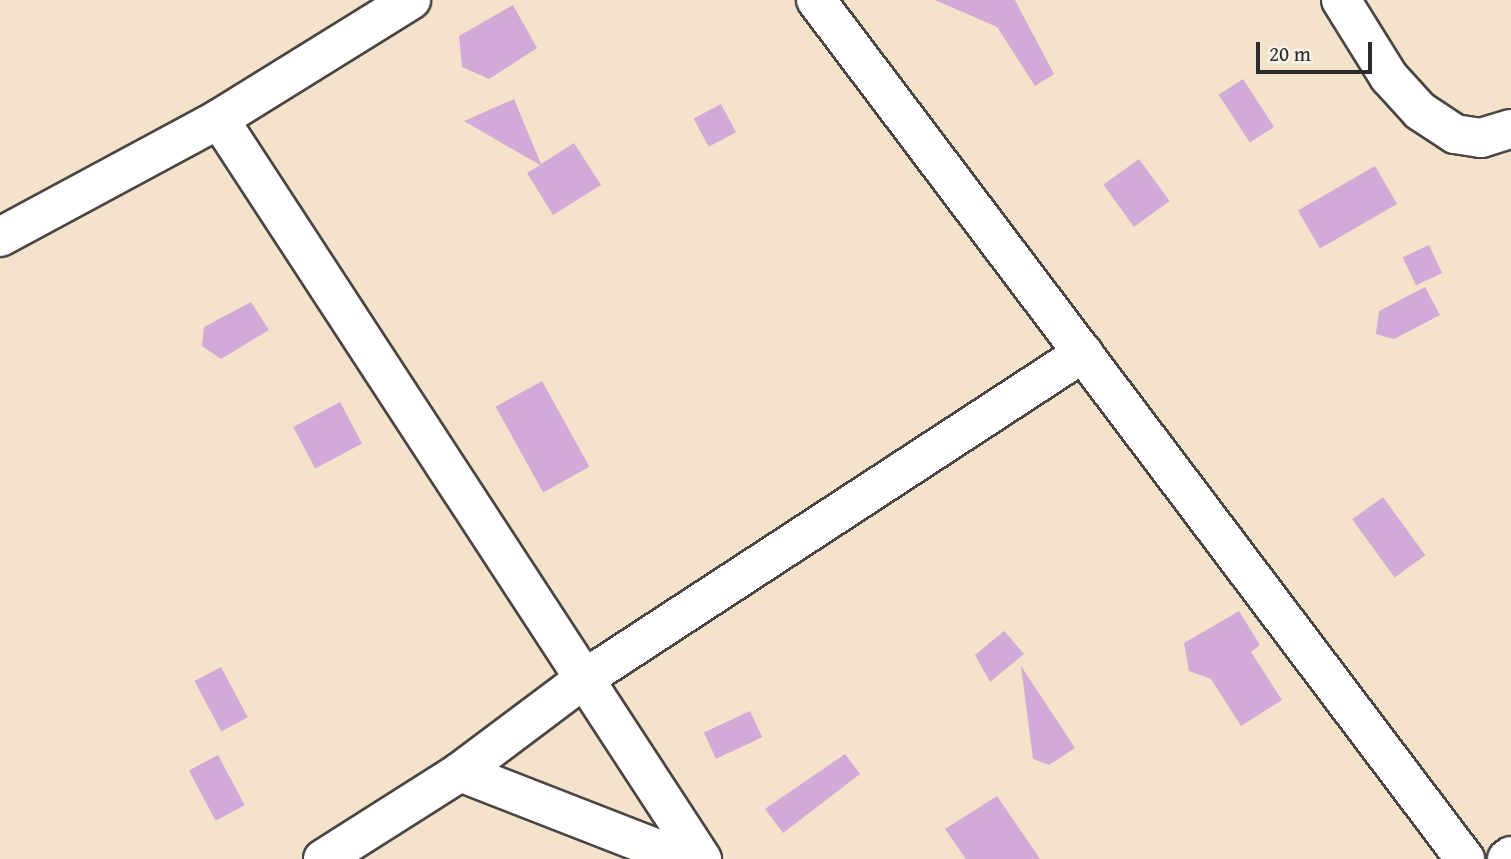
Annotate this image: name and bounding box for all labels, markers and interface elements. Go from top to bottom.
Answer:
scale bar [1259,28,1374,72]
text: 20 m [1269,38,1311,69]

